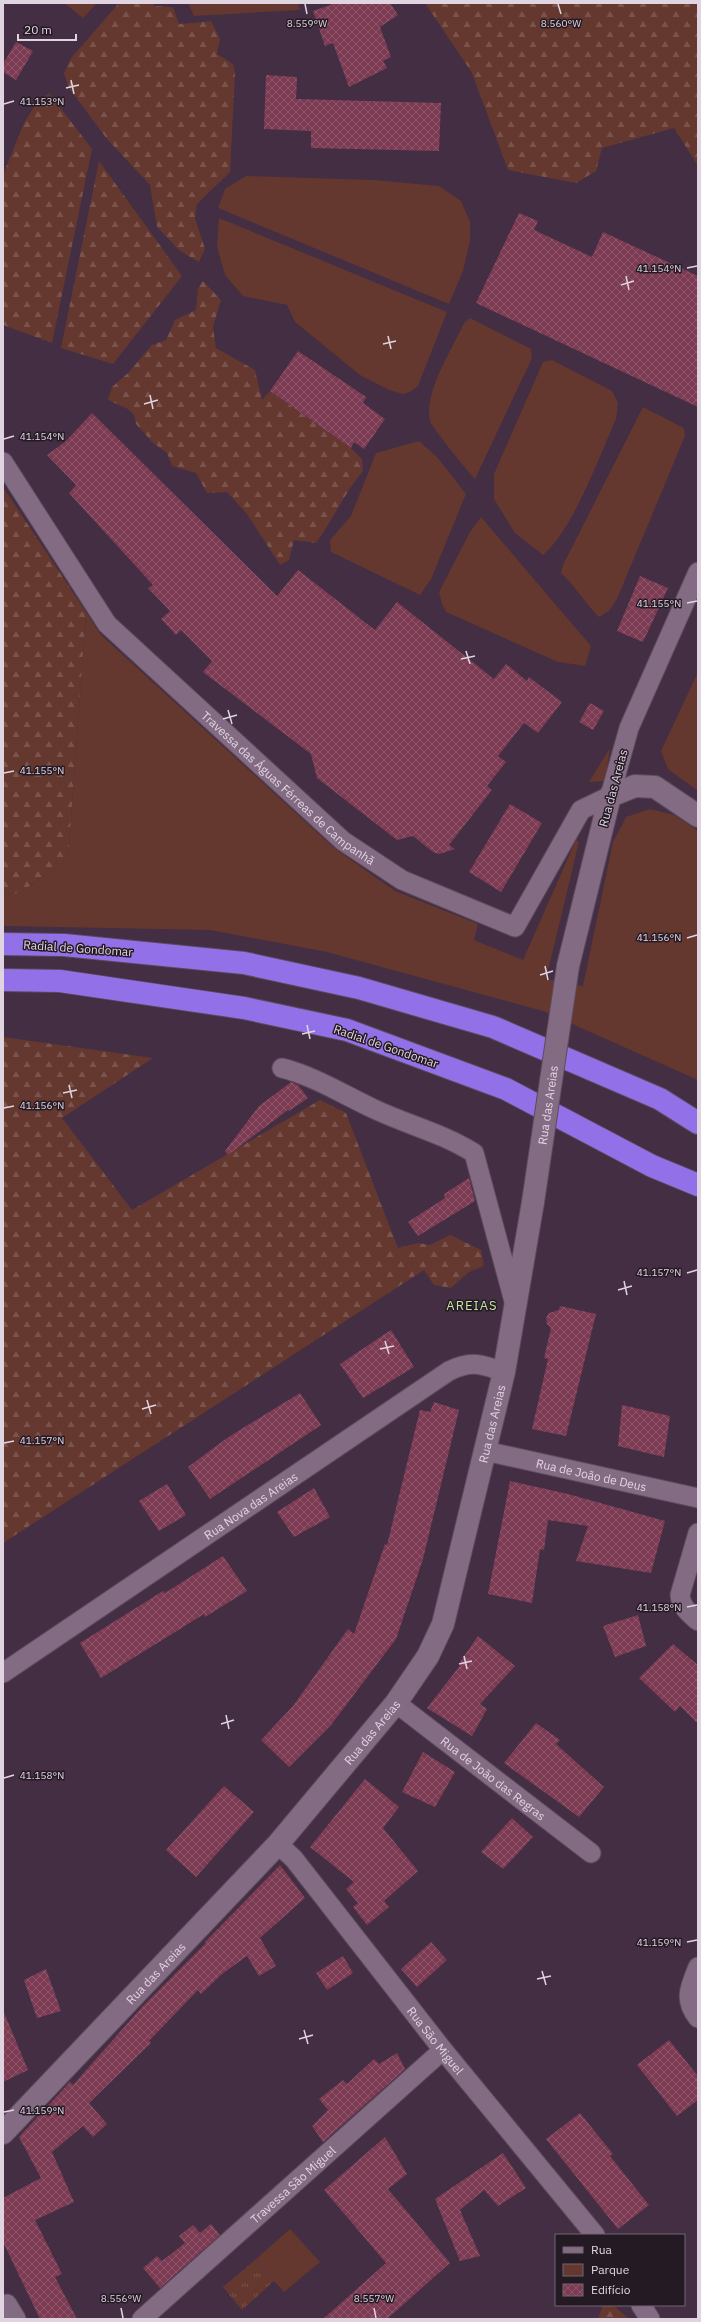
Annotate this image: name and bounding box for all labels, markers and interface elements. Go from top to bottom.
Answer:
scale bar [18,16,76,42]
text: 8.559°W [287,17,327,30]
text: 8.560°W [541,17,581,30]
text: 20 m [24,22,52,37]
text: 41.153°N [20,95,64,108]
text: 41.154°N [637,262,681,275]
text: 41.154°N [20,430,64,443]
text: 41.155°N [637,597,681,610]
street label: Travessa das Águas Férreas de Campanhã [199,707,378,868]
street label: Rua das Areias [595,747,631,828]
text: 41.155°N [20,764,64,777]
text: 41.156°N [637,931,681,944]
street label: Radial de Gondomar [23,937,134,959]
street label: Radial de Gondomar [332,1021,441,1071]
street label: Rua das Areias [534,1064,561,1146]
text: 41.156°N [20,1099,64,1112]
text: 41.157°N [637,1266,681,1279]
district label: AREIAS [446,1297,498,1314]
street label: Rua das Areias [475,1383,508,1464]
text: 41.157°N [20,1434,64,1447]
street label: Rua de João de Deus [535,1455,648,1494]
street label: Rua Nova das Areias [201,1468,300,1542]
text: 41.158°N [637,1601,681,1614]
street label: Rua das Areias [340,1696,403,1767]
street label: Rua de João das Regras [438,1733,549,1823]
text: 41.158°N [20,1769,64,1782]
text: 41.159°N [637,1936,681,1949]
street label: Rua das Areias [122,1939,188,2007]
street label: Rua São Miguel [404,2003,467,2077]
text: 41.159°N [20,2104,64,2117]
street label: Travessa São Miguel [247,2142,338,2226]
legend [555,2234,685,2306]
text: Rua [591,2242,612,2257]
text: Parque [591,2262,630,2277]
text: Edifício [591,2282,631,2297]
text: 8.556°W [101,2292,141,2305]
text: 8.557°W [354,2292,394,2305]

